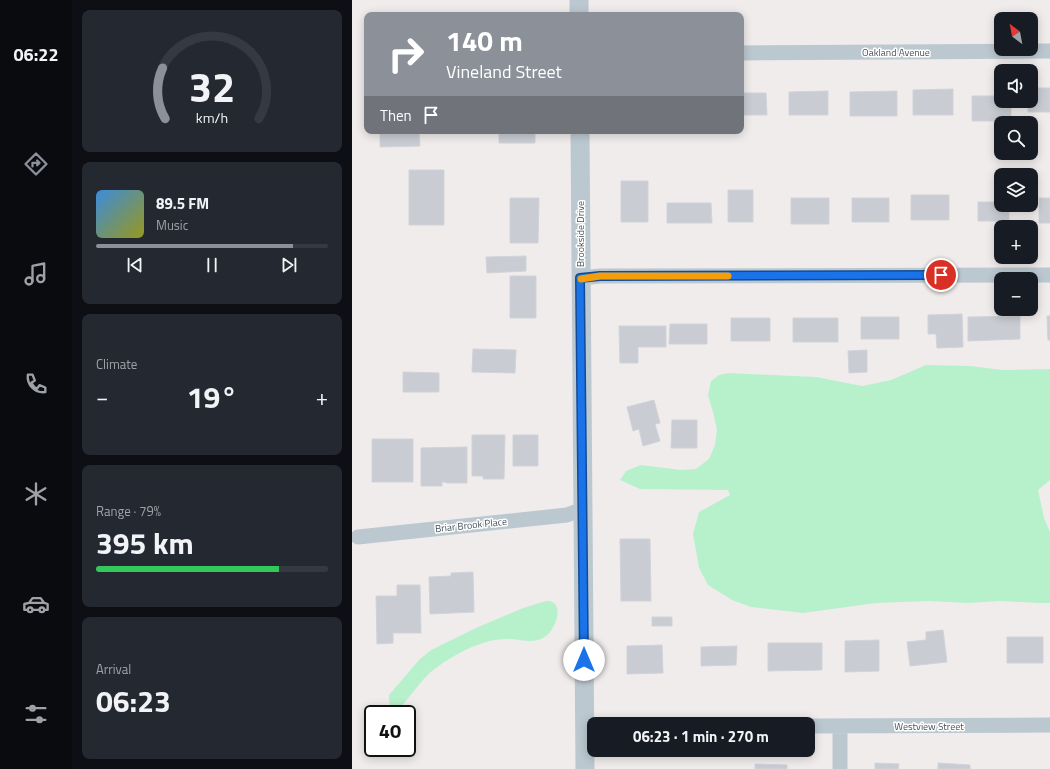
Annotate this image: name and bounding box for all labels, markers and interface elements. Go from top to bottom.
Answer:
north arrow [994,12,1038,56]
map controls [994,12,1038,316]
text: 140 m [446,19,523,62]
icon: right [380,28,432,80]
text: 06:22 [14,41,58,68]
street label: Oakland Avenue [862,45,930,60]
text: 32 [189,55,235,118]
text: Vineland Street [446,58,562,85]
button: sound [994,64,1038,108]
text: Then [380,104,412,127]
icon: arrive [420,104,442,126]
text: km/h [196,106,228,128]
button: search [994,116,1038,160]
icon: directions [22,150,50,178]
button: layers [994,168,1038,212]
text: 89.5 FM [156,192,209,215]
street label: Brookside Drive [573,201,588,267]
text: Music [156,215,188,235]
button: + [994,220,1038,264]
icon: previous [124,254,146,276]
icon: pause [201,254,223,276]
icon: next [278,254,300,276]
pin [924,258,958,292]
icon: music [22,260,50,288]
icon: arrive [930,264,952,286]
button: − [994,272,1038,316]
text: Climate [96,354,137,374]
icon: phone [22,370,50,398]
text: 19° [187,374,237,420]
text: − [96,380,108,414]
text: + [316,380,328,414]
icon: climate [22,480,50,508]
text: Range · 79% [96,501,161,521]
street label: Briar Brook Place [434,514,508,536]
text: 395 km [96,520,194,566]
icon: car [22,590,50,618]
position arrow [563,639,605,681]
text: Arrival [96,659,131,679]
text: 06:23 [96,678,171,724]
icon: filters [22,700,50,728]
speed limit sign: 40 [364,705,416,757]
street label: Westview Street [894,719,964,734]
text: 06:23 · 1 min · 270 m [633,725,769,748]

